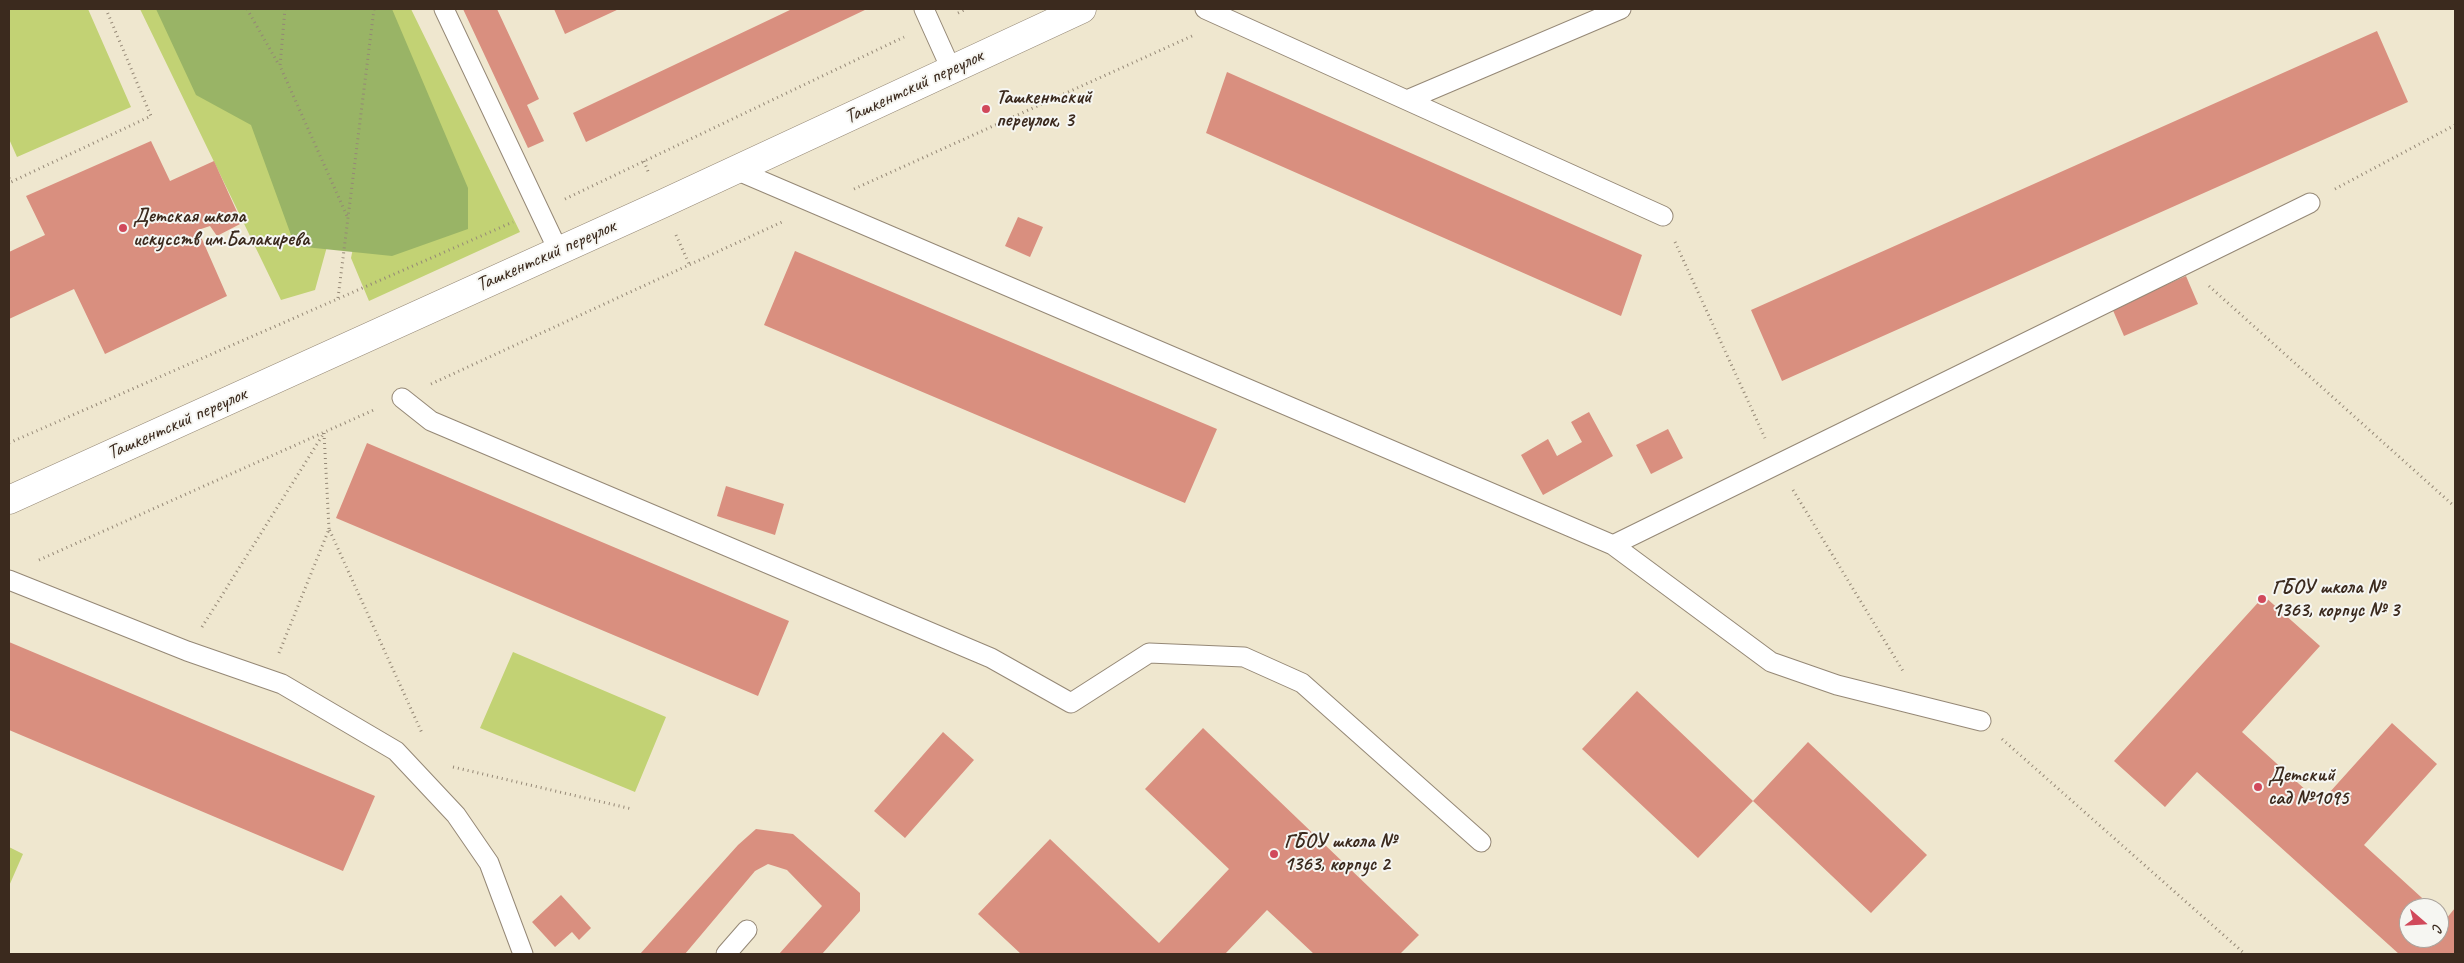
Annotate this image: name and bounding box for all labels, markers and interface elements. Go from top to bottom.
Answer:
street label: Ташкентский переулок [841,44,987,130]
place label: Ташкентский переулок, 3 [996,86,1091,133]
marker: Ташкентский переулок, 3 [980,103,992,115]
place label: Детская школа искусств им.Балакирева [133,205,310,252]
street label: Ташкентский переулок [473,214,619,298]
marker: Детская школа искусств им.Балакирева [117,222,129,234]
street label: Ташкентский переулок [104,382,250,466]
place label: ГБОУ школа № 1363, корпус № 3 [2272,576,2399,623]
marker: ГБОУ школа № 1363, корпус № 3 [2256,593,2268,605]
place label: Детский сад №1095 [2268,764,2348,811]
marker: Детский сад №1095 [2252,781,2264,793]
place label: ГБОУ школа № 1363, корпус 2 [1284,830,1396,877]
marker: ГБОУ школа № 1363, корпус 2 [1268,848,1280,860]
north arrow [2399,898,2449,948]
text: С [2429,922,2447,934]

